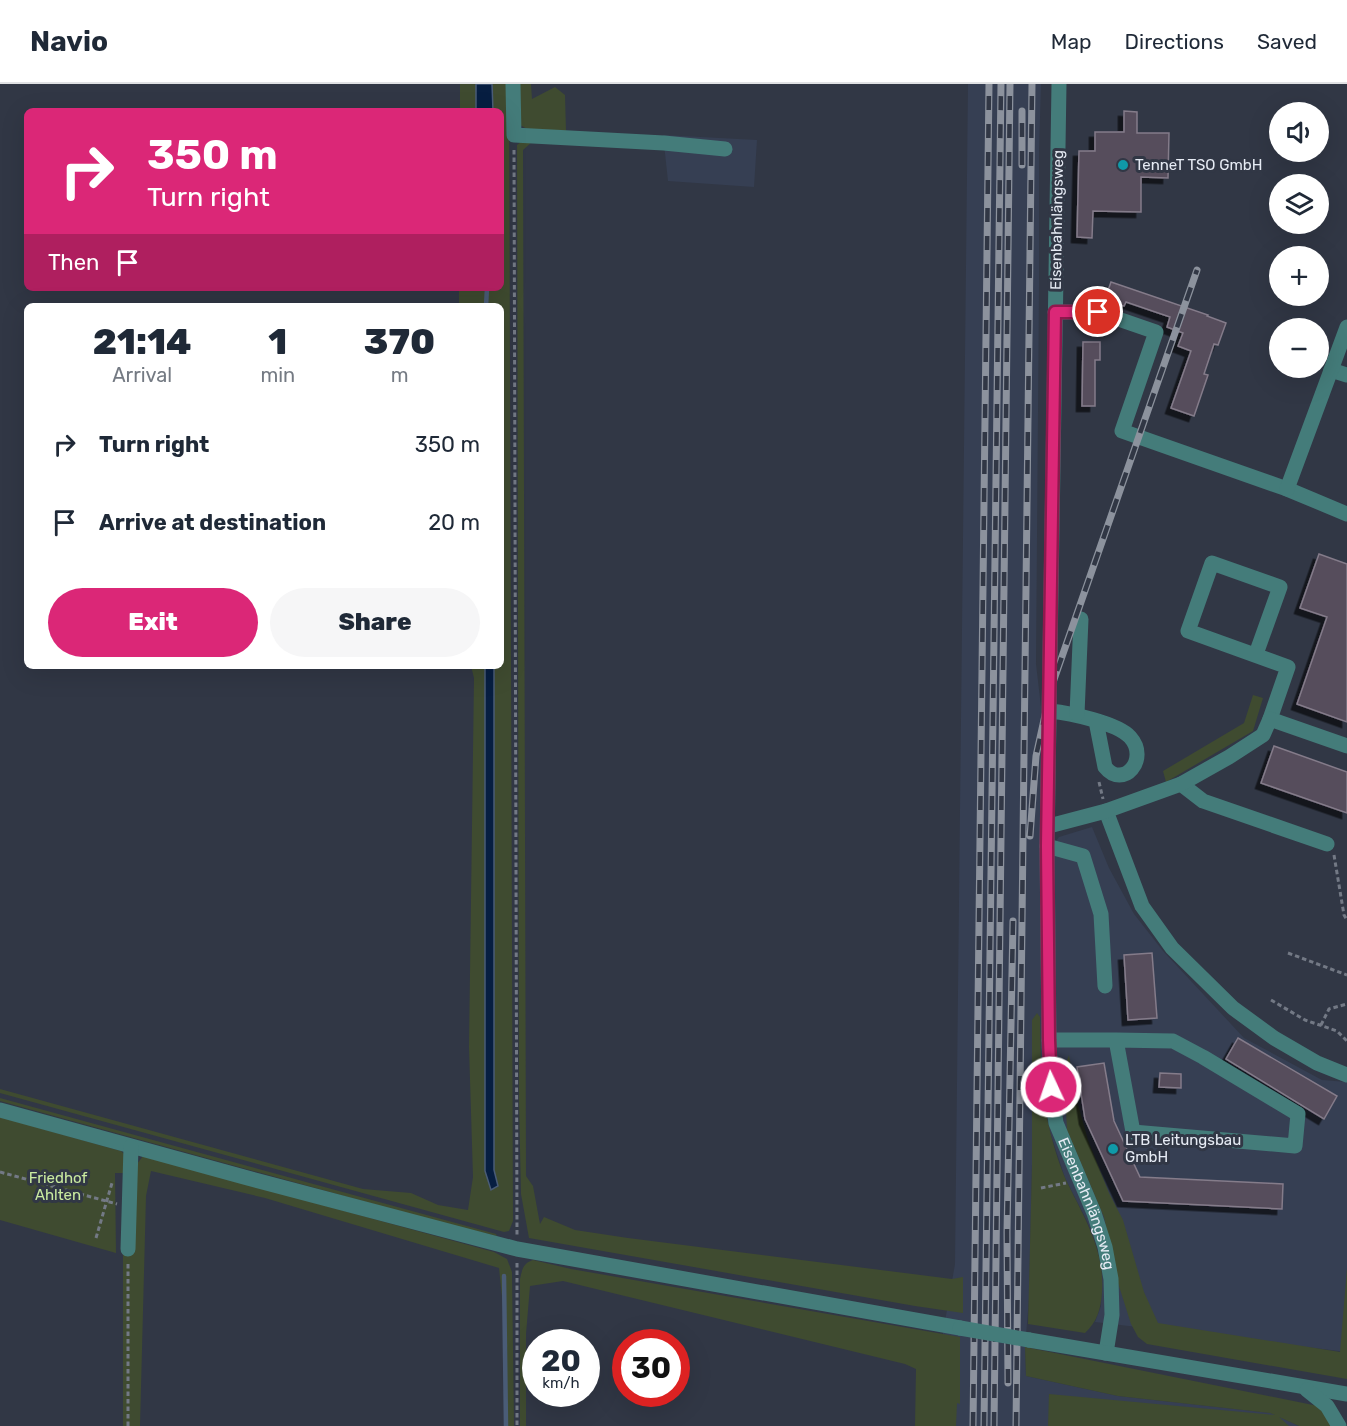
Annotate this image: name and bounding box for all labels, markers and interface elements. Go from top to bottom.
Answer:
text: Navio [30,25,108,58]
text: Map [1051,29,1092,54]
text: Directions [1125,29,1224,54]
text: Saved [1257,29,1317,54]
map controls [1269,102,1329,378]
button: sound [1269,102,1329,162]
text: 350 m [147,130,278,180]
icon: right [48,132,126,210]
street label: Eisenbahnlängsweg [1047,150,1067,290]
place label: TenneT TSO GmbH [1135,156,1262,174]
marker: TenneT TSO GmbH [1116,158,1130,172]
button: layers [1269,174,1329,234]
text: Turn right [147,181,270,213]
icon: arrive [111,246,144,279]
button: + [1269,246,1329,306]
text: Then [48,249,99,276]
pin [1072,286,1123,337]
icon: arrive [1081,295,1114,328]
button: − [1269,318,1329,378]
text: 21:14 [93,320,192,363]
text: 1 [268,320,287,363]
text: 370 [364,320,435,363]
text: Arrival [112,363,172,387]
text: min [260,363,295,387]
text: m [391,363,408,387]
icon: right [48,428,81,461]
text: Turn right [99,431,209,458]
text: 350 m [415,431,480,458]
icon: arrive [48,506,81,539]
text: Arrive at destination [99,509,326,536]
text: 20 m [428,509,480,536]
button: Exit [48,588,258,657]
button: Share [270,588,480,657]
position arrow [1019,1055,1083,1119]
place label: LTB Leitungsbau GmbH [1125,1131,1241,1166]
street label: Eisenbahnlängsweg [1054,1135,1118,1271]
marker: LTB Leitungsbau GmbH [1106,1142,1120,1156]
park label: Friedhof Ahlten [29,1169,88,1204]
speed limit sign: 30 [612,1329,690,1407]
text: 20 [541,1343,581,1379]
text: km/h [542,1374,580,1392]

